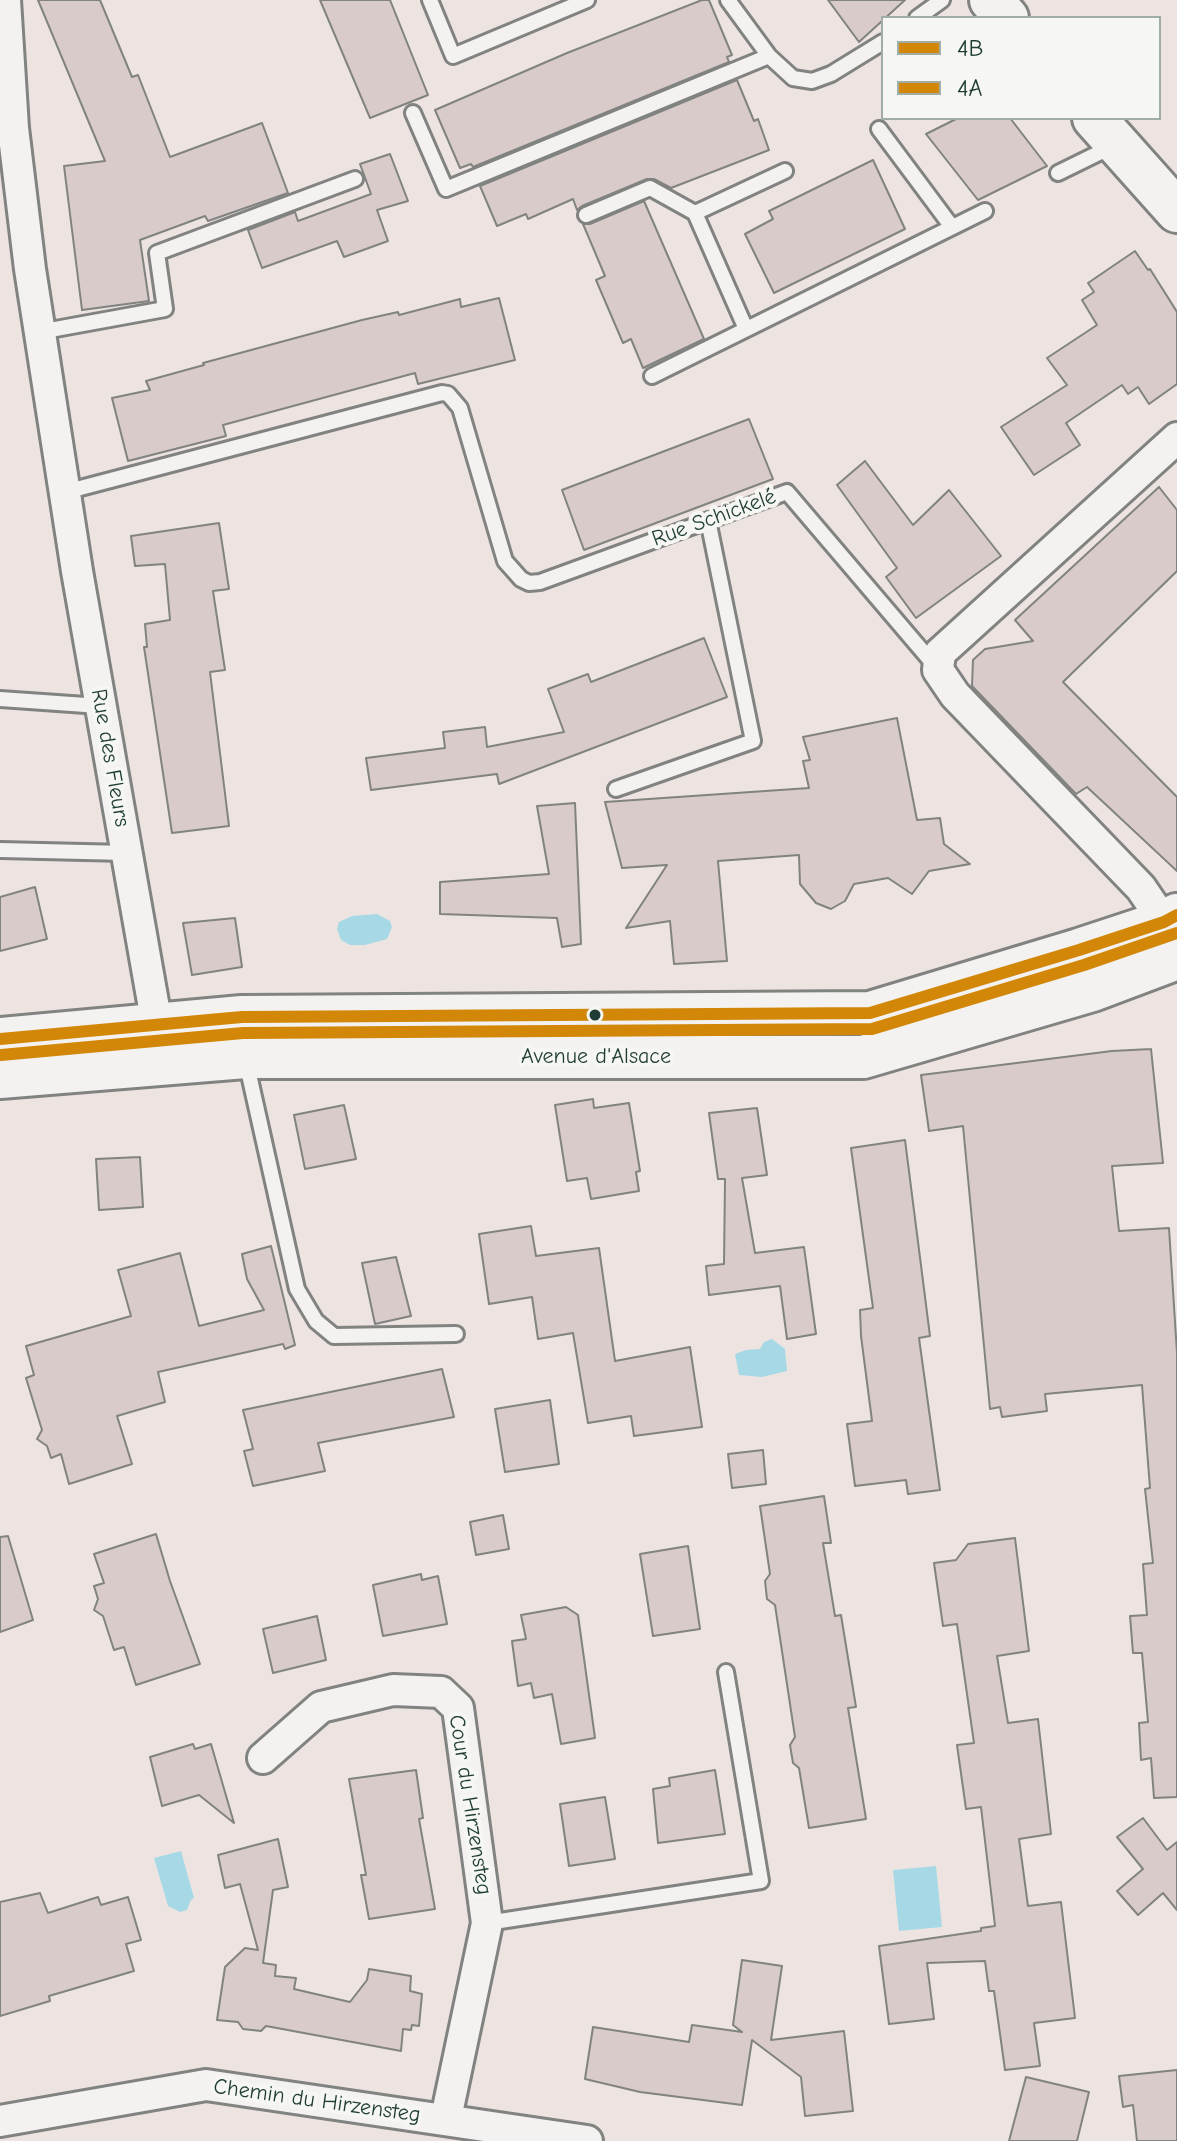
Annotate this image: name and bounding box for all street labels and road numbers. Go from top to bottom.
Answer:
street label: Rue Schickelé [648,483,780,553]
street label: Rue des Fleurs [85,687,135,829]
street label: Avenue d'Alsace [521,1044,671,1070]
street label: Cour du Hirzensteg [443,1713,497,1897]
street label: Chemin du Hirzensteg [212,2073,422,2129]

